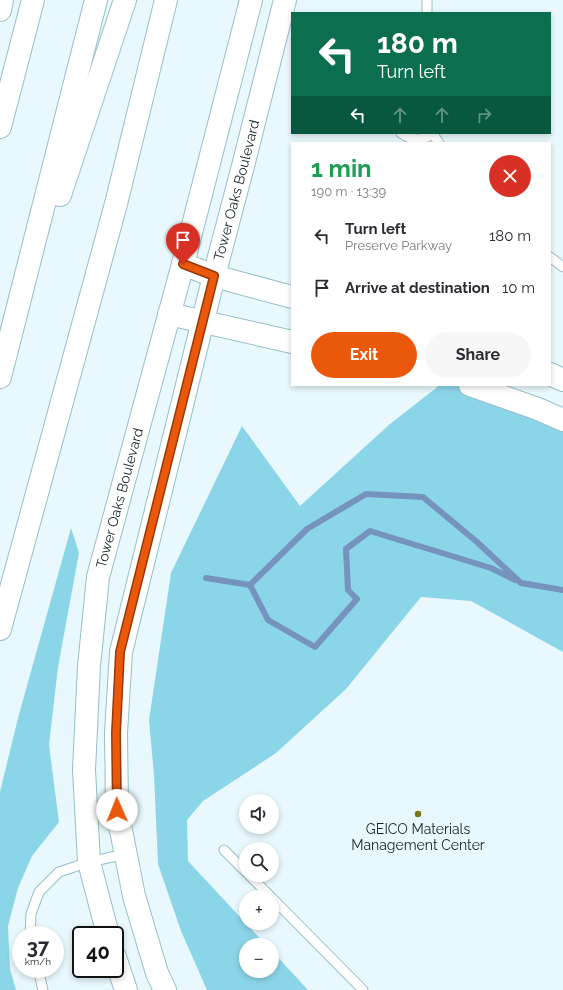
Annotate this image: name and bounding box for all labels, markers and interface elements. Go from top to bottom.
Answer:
text: 180 m [377,27,458,60]
icon: left [311,28,363,80]
text: Turn left [377,61,446,82]
icon: left [347,104,369,126]
icon: ahead [389,104,411,126]
icon: ahead [431,104,453,126]
icon: right [473,104,495,126]
street label: Tower Oaks Boulevard [210,118,262,262]
text: 1 min [311,154,372,183]
button: close [489,155,531,197]
text: 190 m · 13:39 [311,184,386,199]
text: Turn left [345,220,406,238]
pin [166,223,200,264]
icon: left [311,225,333,247]
text: 180 m [489,227,531,245]
icon: arrive [172,229,194,251]
text: Preserve Parkway [345,238,452,253]
icon: arrive [311,277,333,299]
text: Arrive at destination [345,279,490,297]
text: 10 m [502,279,535,297]
button: Exit [311,332,417,378]
button: Share [425,332,531,378]
street label: Tower Oaks Boulevard [93,426,146,570]
position arrow [96,789,138,831]
map controls [239,794,279,978]
button: sound [239,794,279,834]
marker: GEICO Materials Management Center [413,809,423,819]
place label: GEICO Materials Management Center [351,821,485,853]
button: search [239,842,279,882]
button: + [239,890,279,930]
speed limit sign: 40 [72,926,124,978]
text: 37 [27,935,49,959]
button: − [239,938,279,978]
text: km/h [25,956,51,967]

